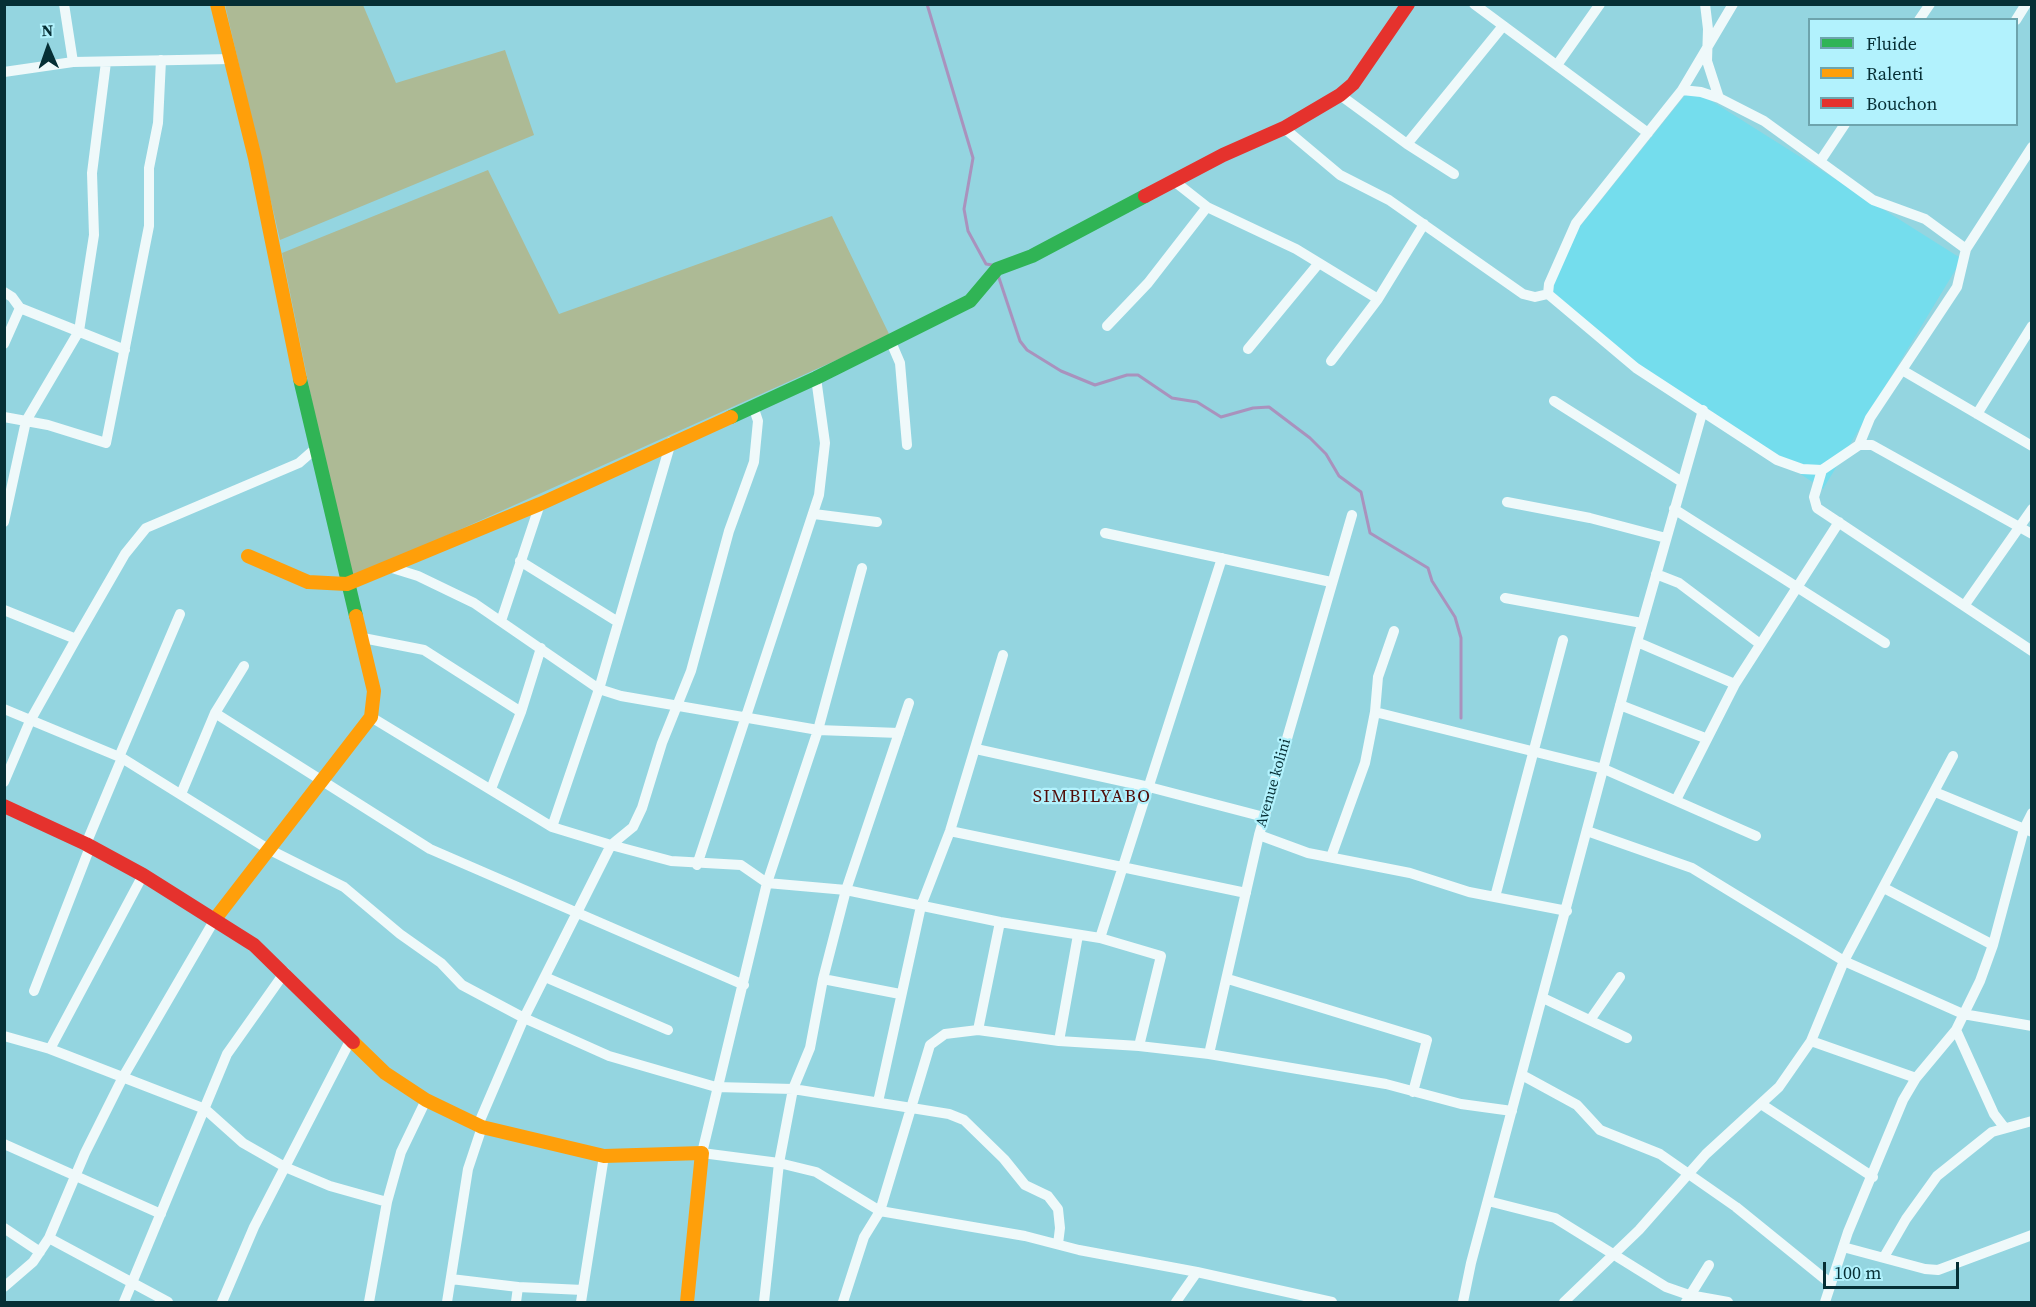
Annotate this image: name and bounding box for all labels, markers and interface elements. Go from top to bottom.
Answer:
north arrow [18,18,78,78]
legend [1808,18,2018,126]
text: N [41,19,54,41]
text: Fluide [1866,31,1917,56]
text: Ralenti [1866,61,1923,86]
text: Bouchon [1866,91,1938,116]
street label: Avenue kolini [1253,737,1295,829]
district label: SIMBILYABO [1033,786,1151,808]
scale bar [1826,1250,1962,1288]
text: 100 m [1834,1260,1881,1285]

